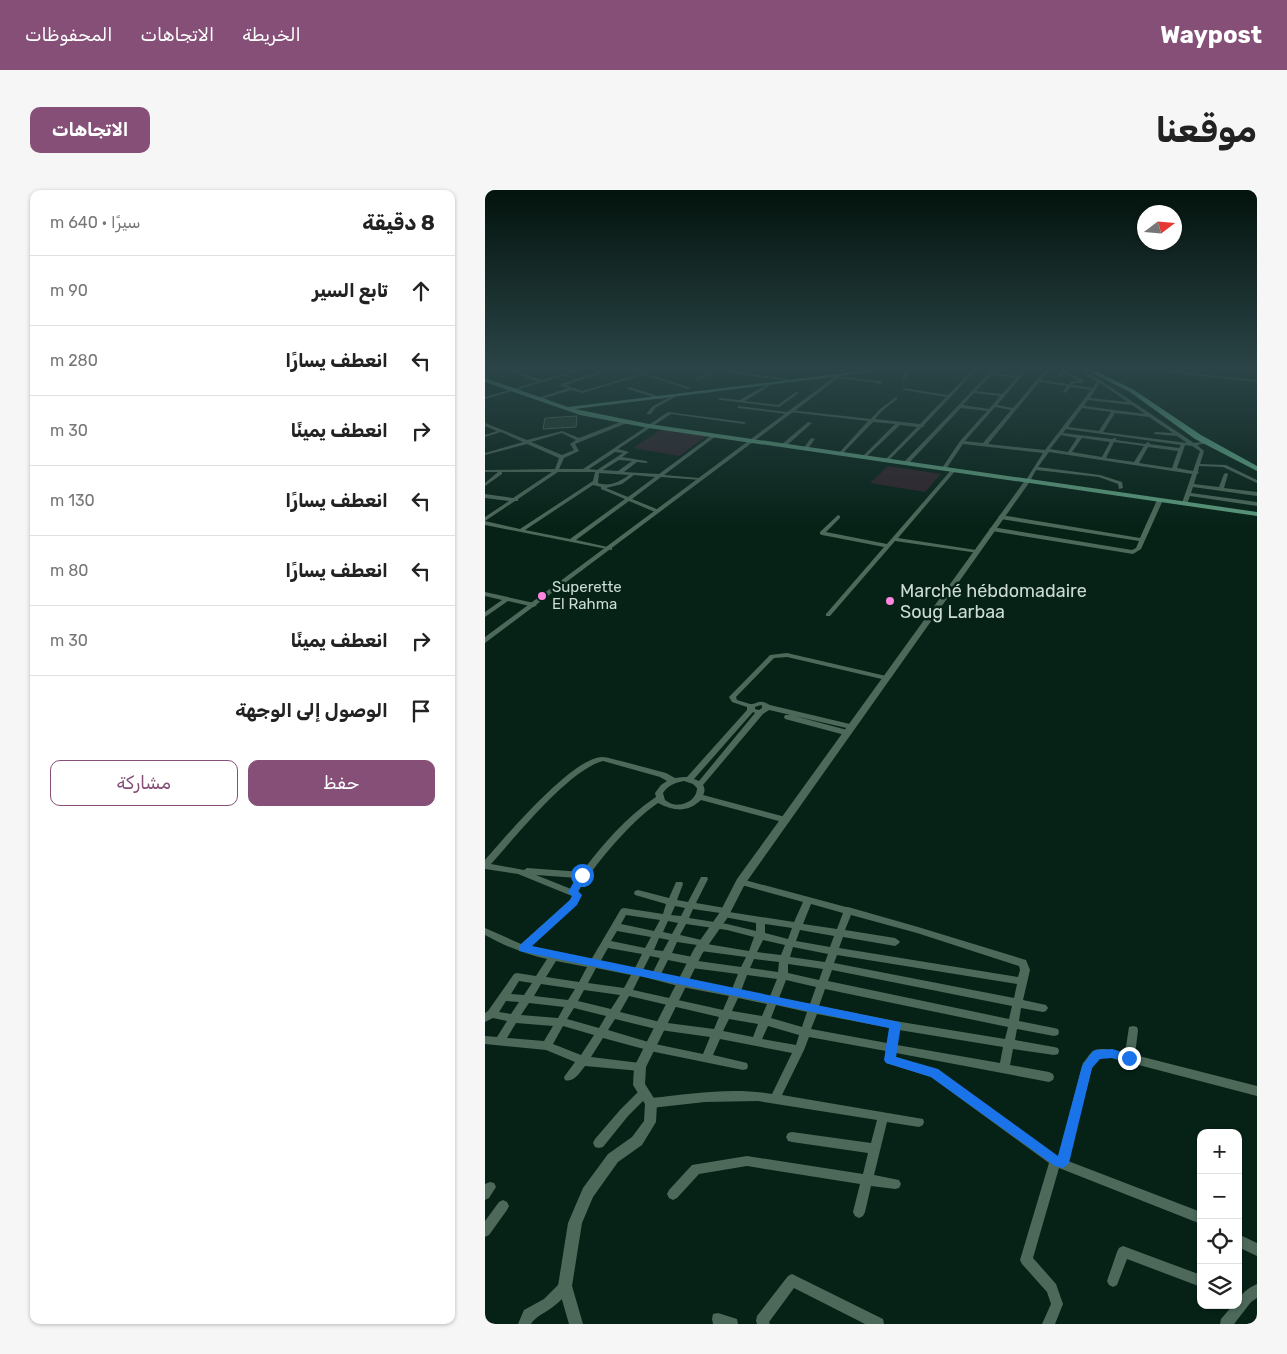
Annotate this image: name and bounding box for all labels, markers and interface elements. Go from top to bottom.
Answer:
text: Waypost [1160,21,1262,49]
text: المحفوظات [25,24,112,46]
text: الاتجاهات [140,24,214,46]
text: الخريطة [242,24,301,46]
button: الاتجاهات [30,107,150,153]
text: موقعنا [1155,109,1257,151]
north arrow [1137,205,1182,250]
text: 8 دقيقة [362,210,435,235]
text: سيرًا · 640 m [50,213,141,232]
icon: ahead [407,277,435,305]
text: تابع السير [312,279,388,302]
text: 90 m [50,281,88,300]
icon: left [407,347,435,375]
text: انعطف يسارًا [285,349,388,372]
text: 280 m [50,351,98,370]
icon: right [407,417,435,445]
text: انعطف يمينًا [291,419,388,442]
text: 30 m [50,421,88,440]
icon: left [407,487,435,515]
text: انعطف يسارًا [285,489,388,512]
text: 130 m [50,491,95,510]
icon: left [407,557,435,585]
text: انعطف يسارًا [285,559,388,582]
text: 80 m [50,561,89,580]
place label: Superette El Rahma [552,578,622,613]
place label: Marché hébdomadaire Soug Larbaa [900,580,1087,623]
marker: Superette El Rahma [536,590,548,602]
marker: Marché hébdomadaire Soug Larbaa [884,595,896,607]
icon: right [407,627,435,655]
text: انعطف يمينًا [291,629,388,652]
text: 30 m [50,631,88,650]
icon: arrive [407,697,435,725]
text: الوصول إلى الوجهة [235,699,388,722]
button: مشاركة [50,760,238,806]
button: حفظ [248,760,435,806]
route start [571,864,594,887]
route end [1118,1047,1141,1070]
map controls [1197,1129,1242,1309]
button: + [1197,1129,1242,1174]
button: − [1197,1174,1242,1219]
button: locate [1197,1219,1242,1264]
button: layers [1197,1264,1242,1309]

